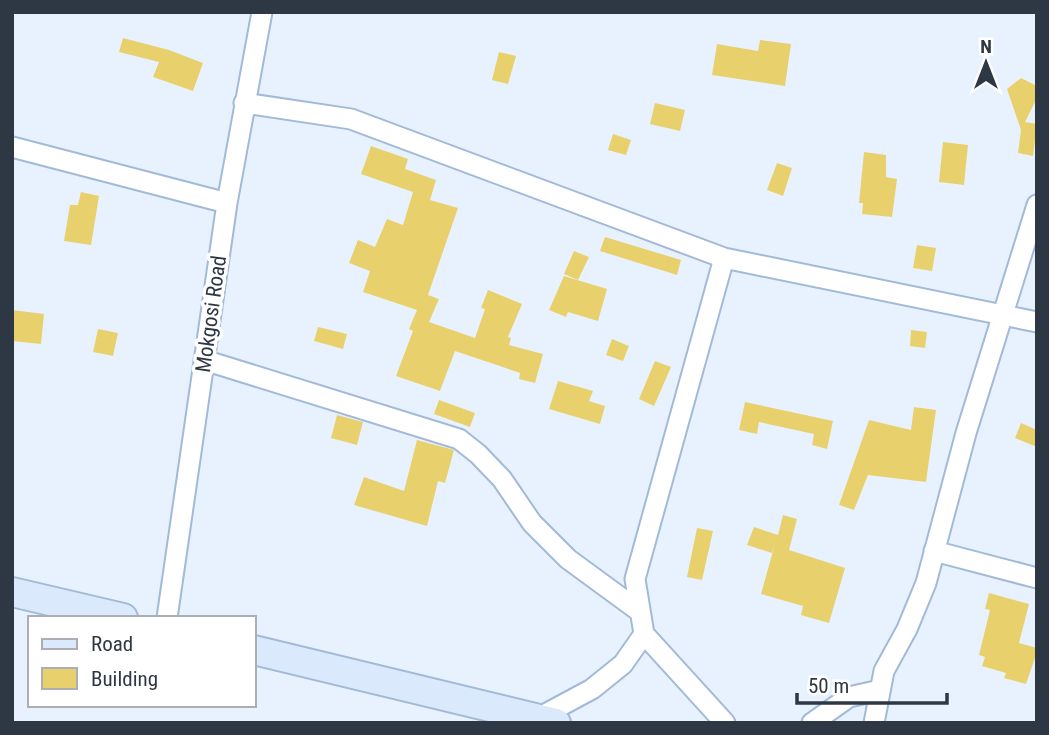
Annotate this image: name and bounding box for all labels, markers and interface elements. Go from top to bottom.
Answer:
north arrow [951,28,1021,98]
text: N [980,35,992,58]
street label: Mokgosi Road [191,254,231,374]
legend [28,616,256,707]
text: Road [91,632,133,656]
scale bar [797,662,948,706]
text: Building [91,667,158,691]
text: 50 m [808,674,849,698]

